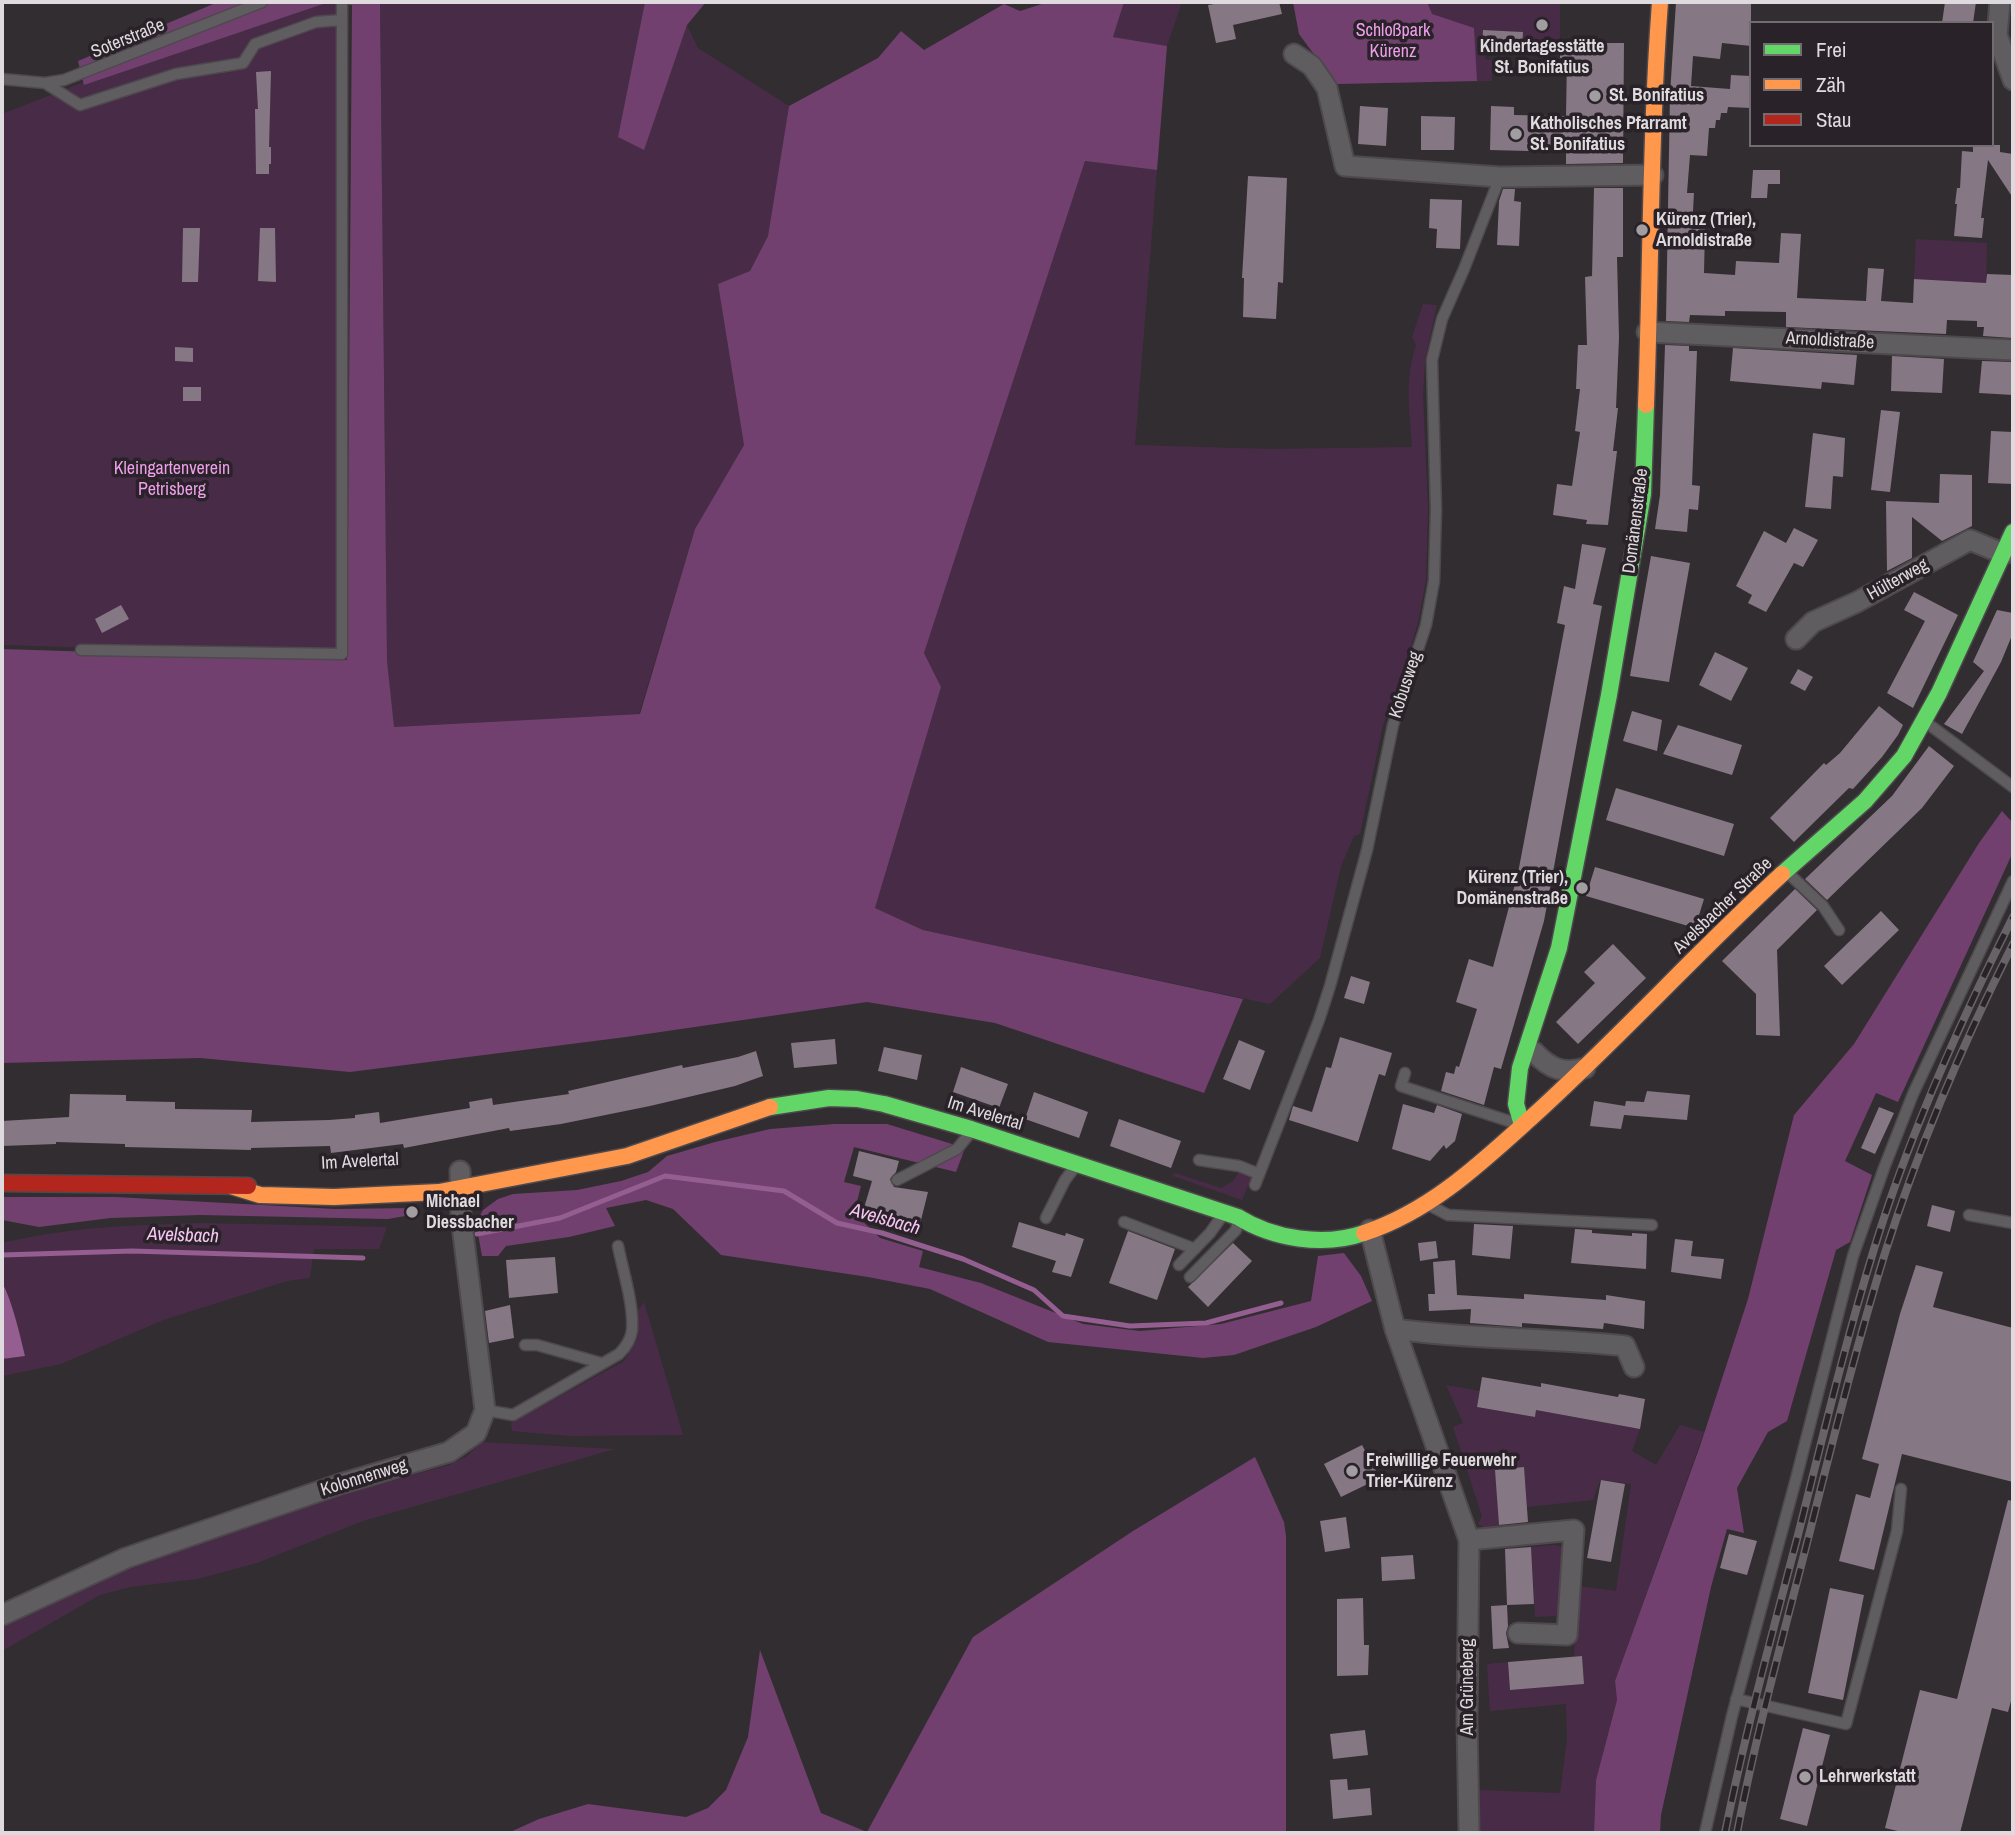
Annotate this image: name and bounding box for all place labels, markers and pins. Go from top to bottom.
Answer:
marker: Kindertagesstätte St. Bonifatius [1534,17,1550,33]
place label: Kindertagesstätte St. Bonifatius [1480,36,1604,78]
place label: St. Bonifatius [1609,85,1704,107]
marker: St. Bonifatius [1587,88,1603,104]
place label: Katholisches Pfarramt St. Bonifatius [1530,113,1687,156]
marker: Katholisches Pfarramt St. Bonifatius [1508,126,1524,142]
place label: Kürenz (Trier), Arnoldistraße [1656,209,1756,252]
marker: Kürenz (Trier), Arnoldistraße [1634,222,1650,238]
place label: Kürenz (Trier), Domänenstraße [1456,867,1568,910]
marker: Kürenz (Trier), Domänenstraße [1574,880,1590,896]
place label: Michael Diessbacher [426,1191,514,1234]
marker: Michael Diessbacher [404,1204,420,1220]
place label: Freiwillige Feuerwehr Trier-Kürenz [1366,1450,1516,1492]
marker: Freiwillige Feuerwehr Trier-Kürenz [1344,1463,1360,1479]
place label: Lehrwerkstatt [1819,1766,1916,1788]
marker: Lehrwerkstatt [1797,1769,1813,1785]

